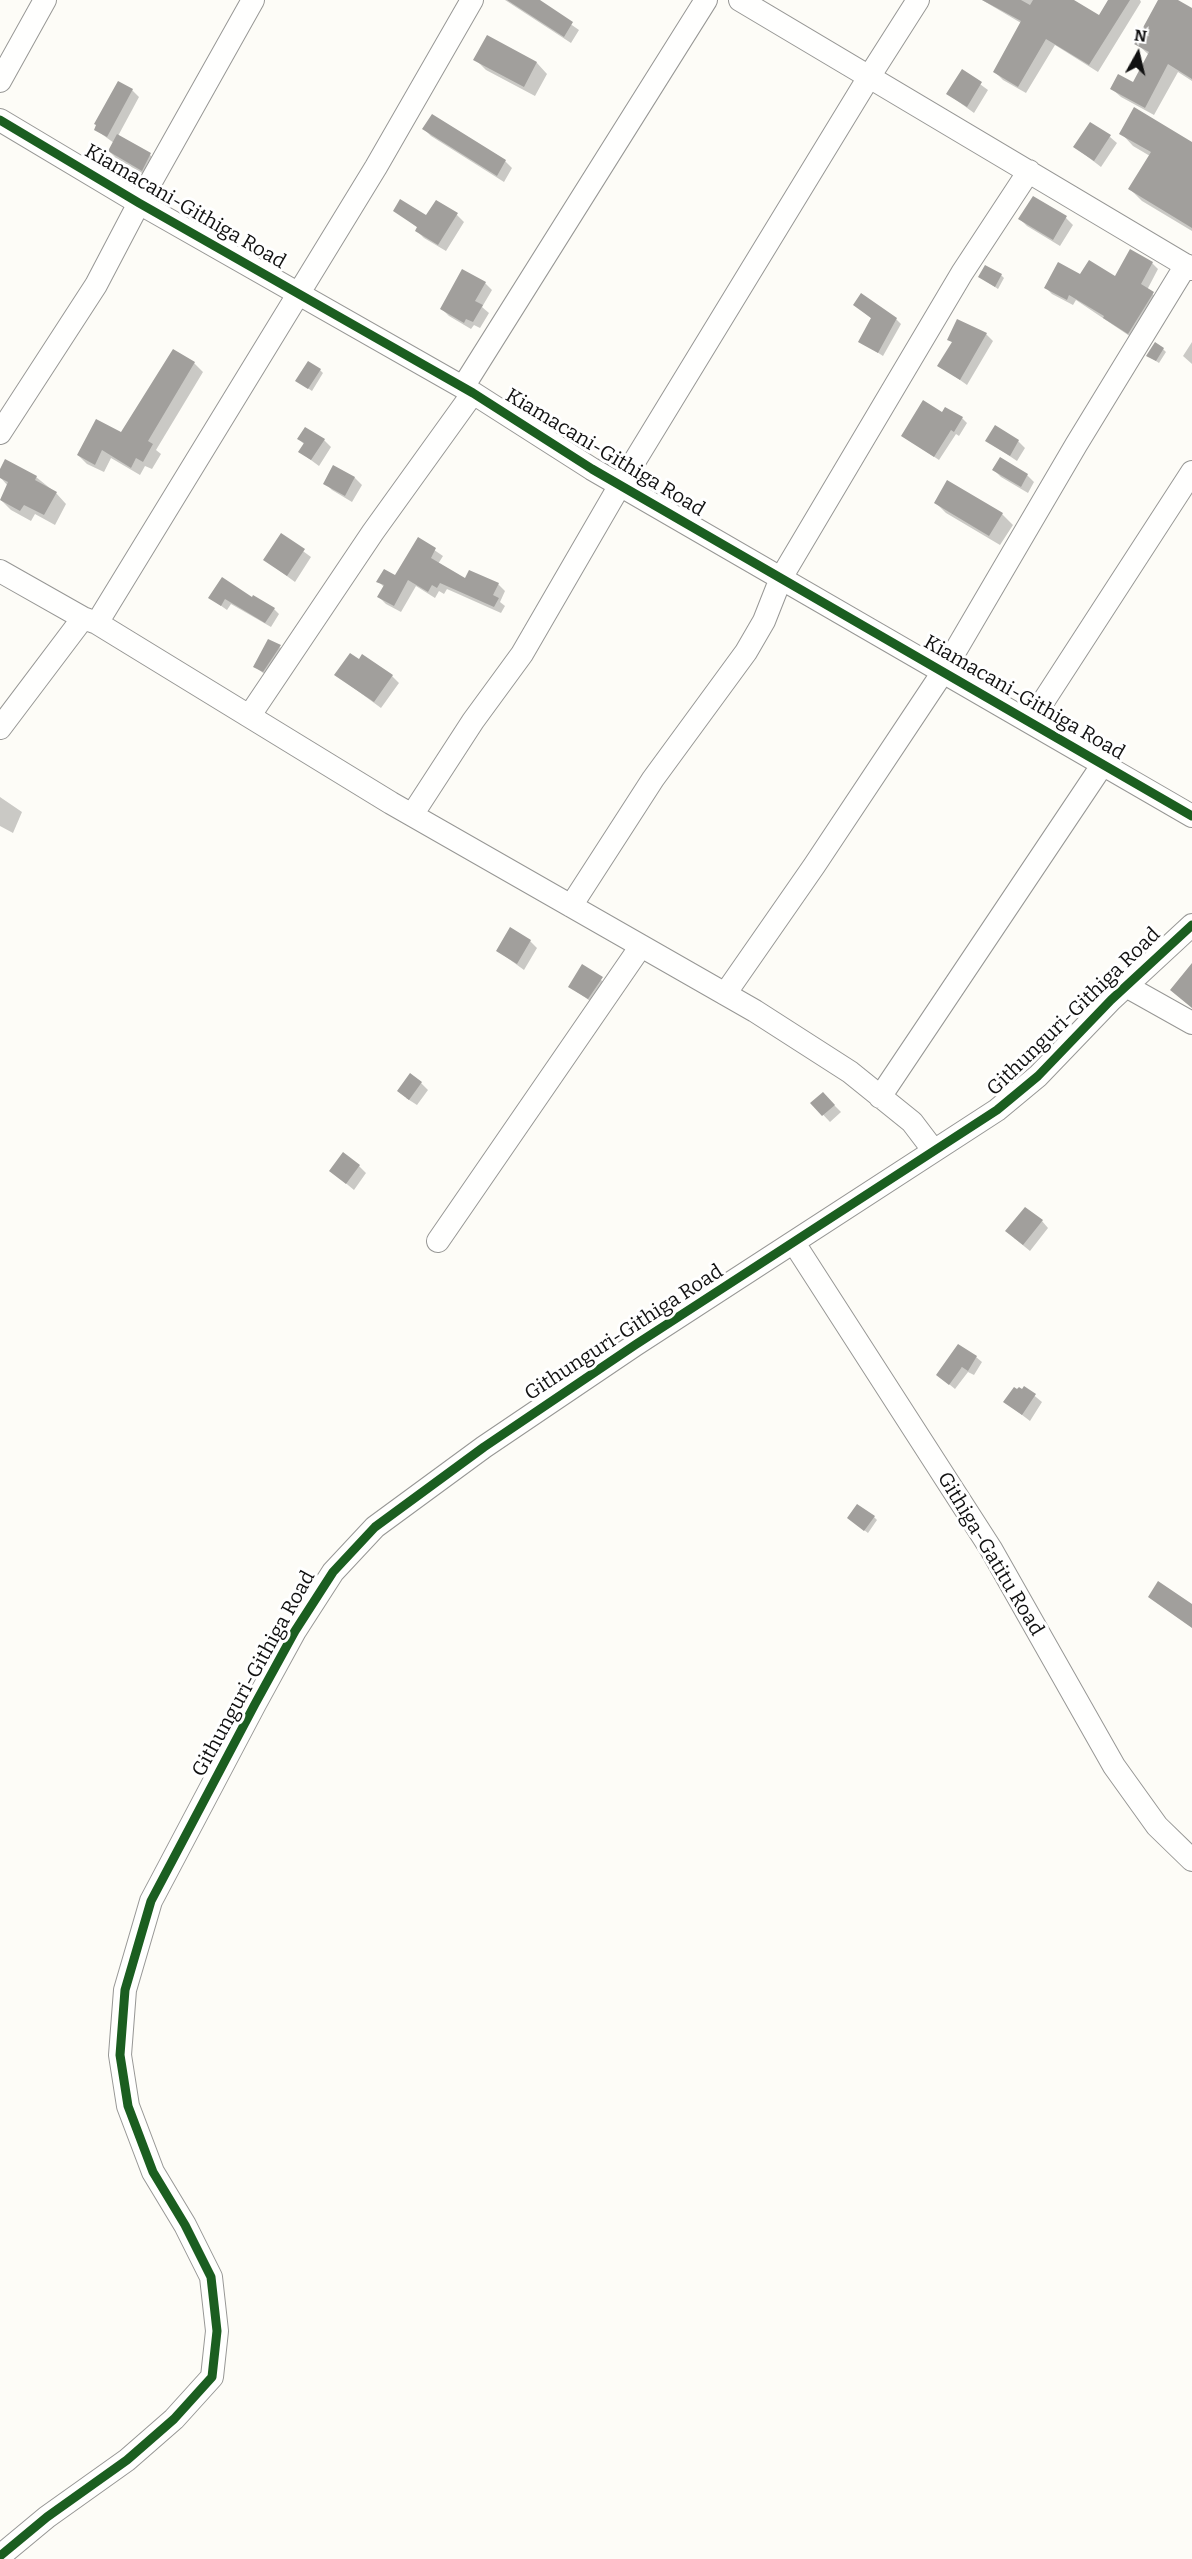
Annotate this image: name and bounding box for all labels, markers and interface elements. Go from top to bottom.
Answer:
north arrow [1108,24,1168,84]
text: N [1133,25,1148,46]
street label: Kiamacani-Githiga Road [80,140,290,274]
street label: Kiamacani-Githiga Road [501,384,709,522]
street label: Kiamacani-Githiga Road [919,631,1129,765]
street label: Githunguri-Githiga Road [982,923,1166,1101]
street label: Githunguri-Githiga Road [520,1260,728,1406]
street label: Githiga-Gatitu Road [932,1468,1048,1640]
street label: Githunguri-Githiga Road [187,1567,321,1781]

